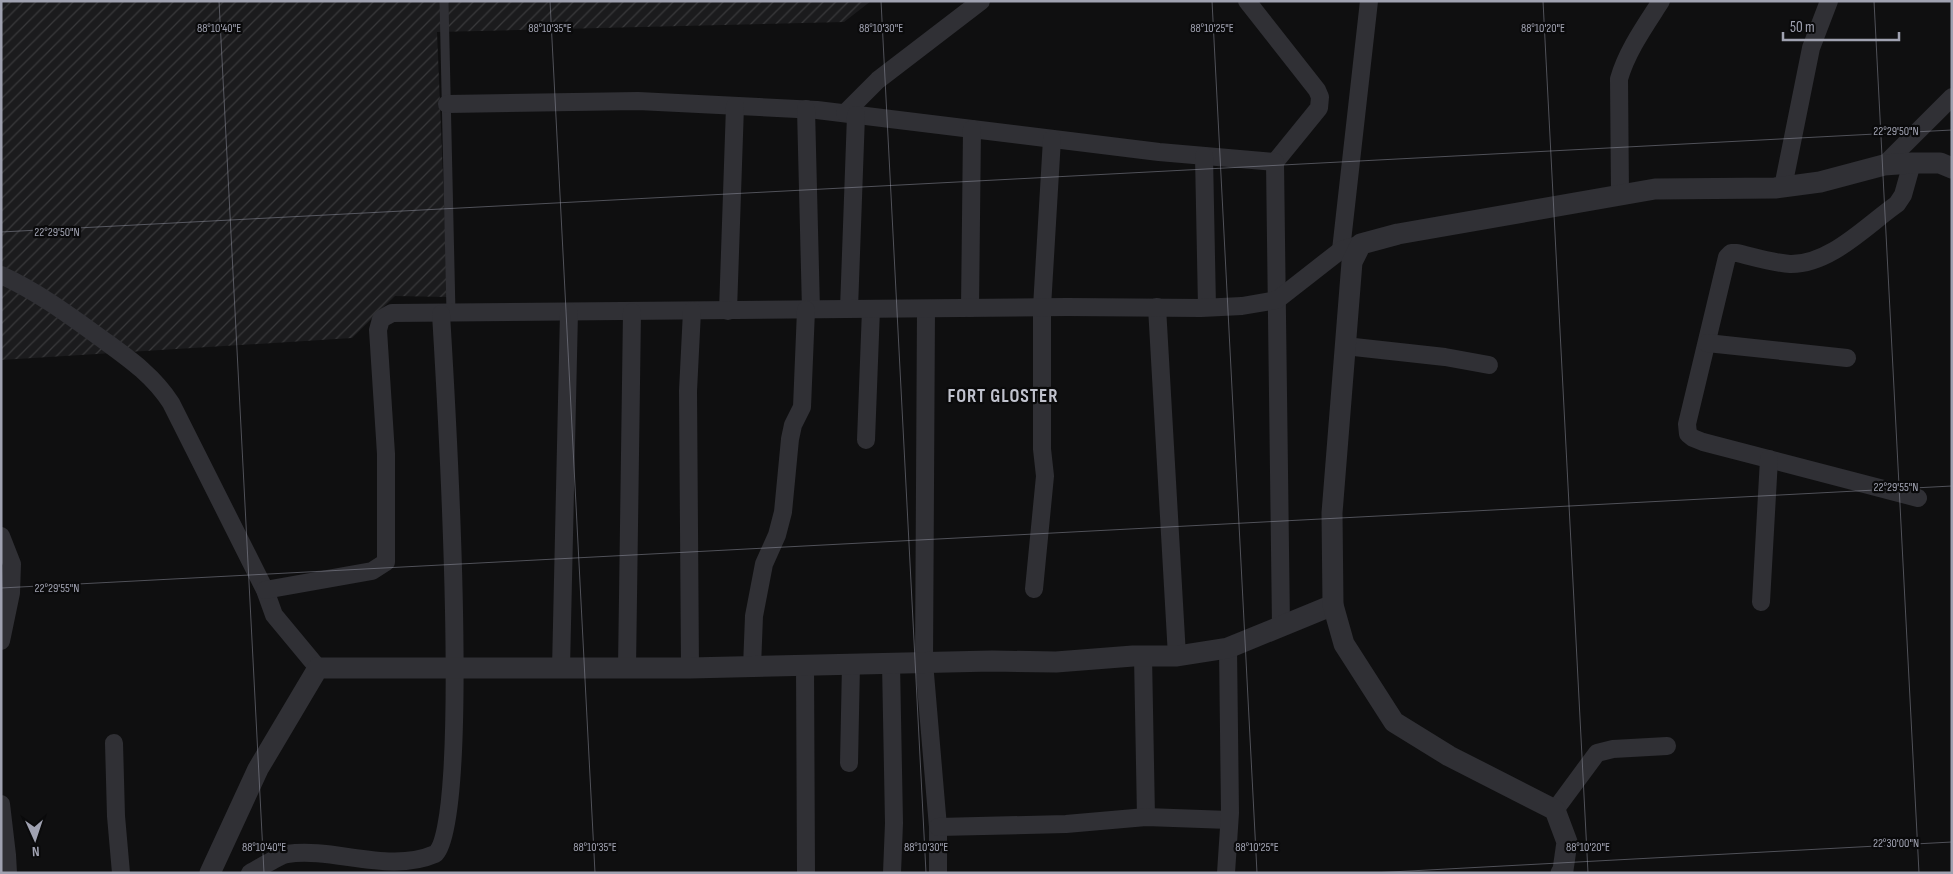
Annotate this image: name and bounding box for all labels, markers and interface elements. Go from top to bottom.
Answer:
scale bar [1783,10,1899,42]
text: 50 m [1790,18,1815,37]
text: 88°10'40"E [197,21,241,36]
text: 88°10'35"E [528,21,572,36]
text: 88°10'30"E [859,21,903,36]
text: 88°10'25"E [1190,21,1234,36]
text: 88°10'20"E [1521,21,1565,36]
text: 22°29'50"N [1873,124,1919,139]
text: 22°29'50"N [34,225,80,240]
district label: FORT GLOSTER [947,385,1059,408]
text: 22°29'55"N [1874,480,1918,495]
text: 22°29'55"N [35,581,79,596]
north arrow [10,814,60,864]
text: 22°30'00"N [1873,836,1919,851]
text: 88°10'40"E [242,840,286,855]
text: 88°10'35"E [573,840,617,855]
text: 88°10'30"E [904,840,948,855]
text: 88°10'25"E [1235,840,1279,855]
text: 88°10'20"E [1566,840,1610,855]
text: N [31,843,40,860]

